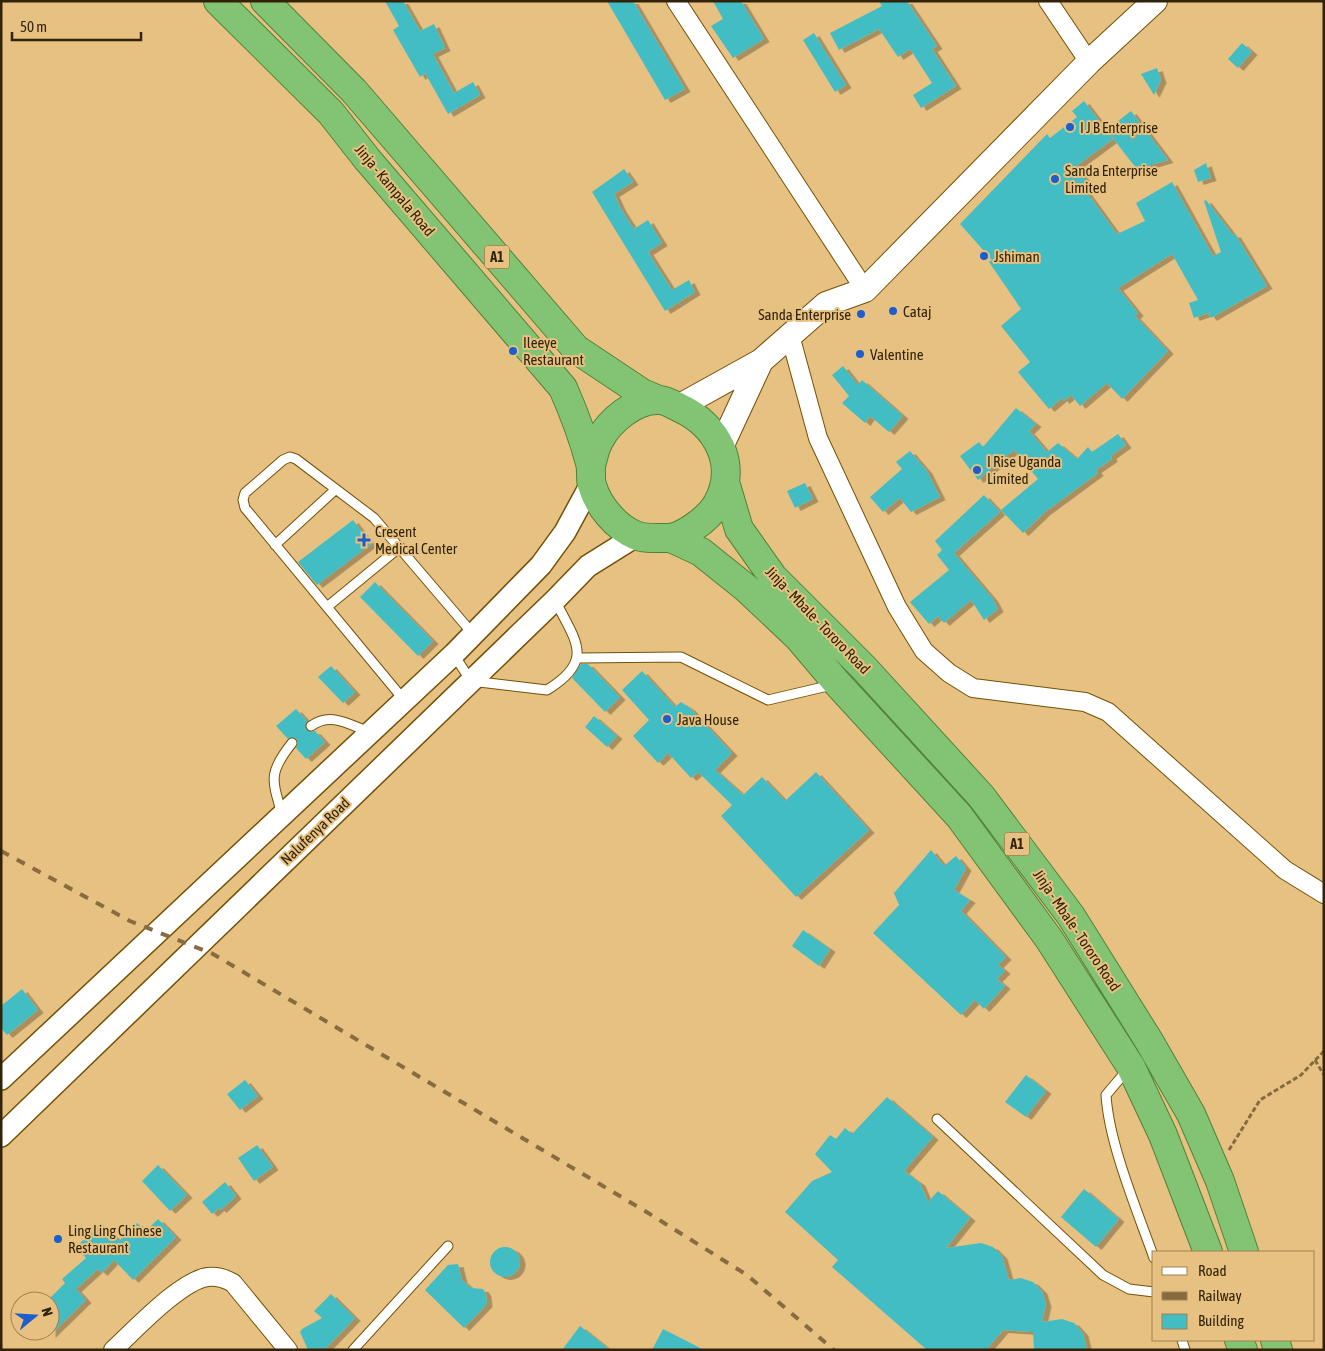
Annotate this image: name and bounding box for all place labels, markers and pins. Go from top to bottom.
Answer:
place label: I J B Enterprise [1080,119,1158,136]
marker: I J B Enterprise [1064,121,1076,133]
place label: Sanda Enterprise Limited [1065,162,1158,196]
marker: Sanda Enterprise Limited [1049,173,1061,185]
place label: Jshiman [994,248,1040,265]
marker: Jshiman [978,250,990,262]
place label: Cataj [903,303,931,320]
marker: Cataj [887,305,899,317]
place label: Sanda Enterprise [758,306,851,323]
marker: Sanda Enterprise [855,308,867,320]
place label: Ileeye Restaurant [523,334,584,368]
marker: Ileeye Restaurant [507,345,519,357]
place label: Valentine [870,346,924,363]
marker: Valentine [854,348,866,360]
place label: I Rise Uganda Limited [987,453,1061,487]
marker: I Rise Uganda Limited [971,464,983,476]
place label: Cresent Medical Center [375,523,458,557]
marker: Cresent Medical Center [357,533,371,547]
place label: Java House [677,711,739,728]
marker: Java House [661,713,673,725]
place label: Ling Ling Chinese Restaurant [68,1222,162,1256]
marker: Ling Ling Chinese Restaurant [52,1233,64,1245]

